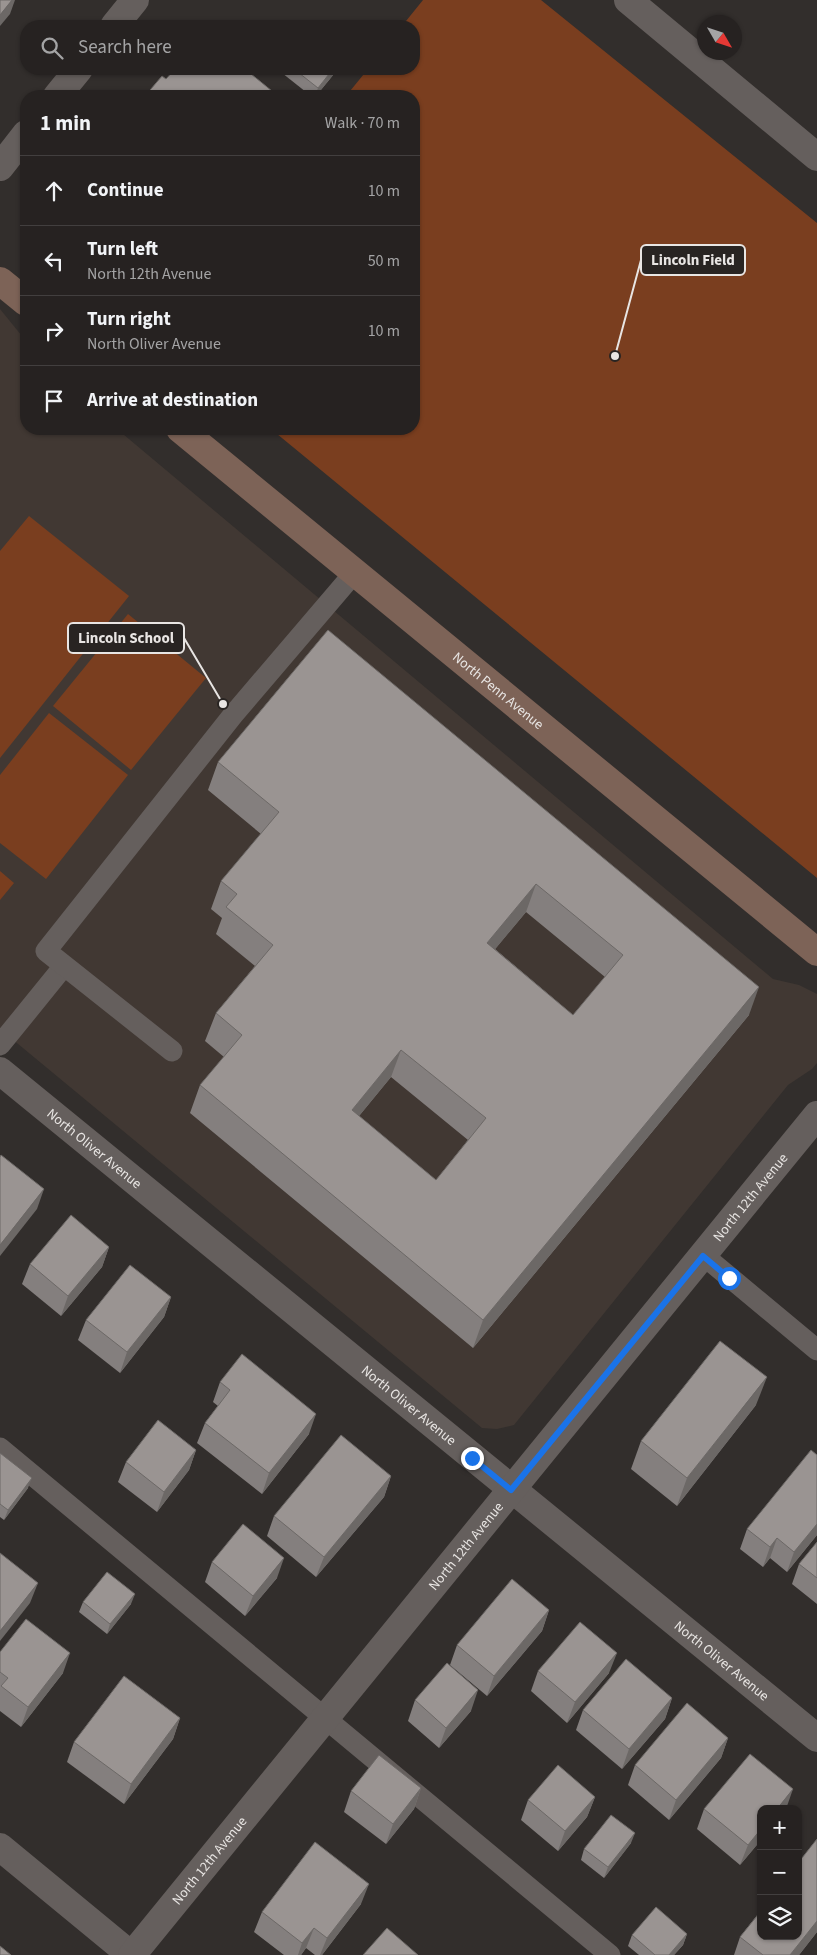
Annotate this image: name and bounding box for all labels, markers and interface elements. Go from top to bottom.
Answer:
north arrow [697,15,742,60]
search box [20,20,420,75]
icon: search [38,34,66,62]
text: Search here [78,34,172,61]
text: 1 min [40,108,91,138]
text: Walk · 70 m [325,112,400,134]
icon: ahead [40,177,68,205]
text: Continue [87,177,164,204]
text: 10 m [368,180,400,202]
text: Turn left [87,236,158,263]
callout: Lincoln Field [641,245,745,275]
icon: left [40,247,68,275]
text: 50 m [368,250,400,272]
text: Lincoln Field [651,250,735,271]
text: North 12th Avenue [87,263,211,285]
text: Turn right [87,306,171,333]
icon: right [40,317,68,345]
text: 10 m [368,320,400,342]
text: North Oliver Avenue [87,333,221,355]
icon: arrive [40,387,68,415]
text: Arrive at destination [87,387,258,414]
callout: Lincoln School [68,623,184,653]
text: Lincoln School [78,628,175,649]
street label: North Penn Avenue [448,648,548,735]
street label: North Oliver Avenue [42,1104,146,1194]
street label: North 12th Avenue [709,1149,793,1246]
route start [718,1267,741,1290]
street label: North Oliver Avenue [357,1361,460,1451]
route end [461,1447,484,1470]
street label: North 12th Avenue [424,1498,509,1595]
street label: North Oliver Avenue [670,1616,773,1706]
map controls [757,1805,802,1940]
button: + [757,1805,802,1850]
street label: North 12th Avenue [168,1812,252,1910]
button: − [757,1850,802,1895]
button: layers [757,1895,802,1940]

